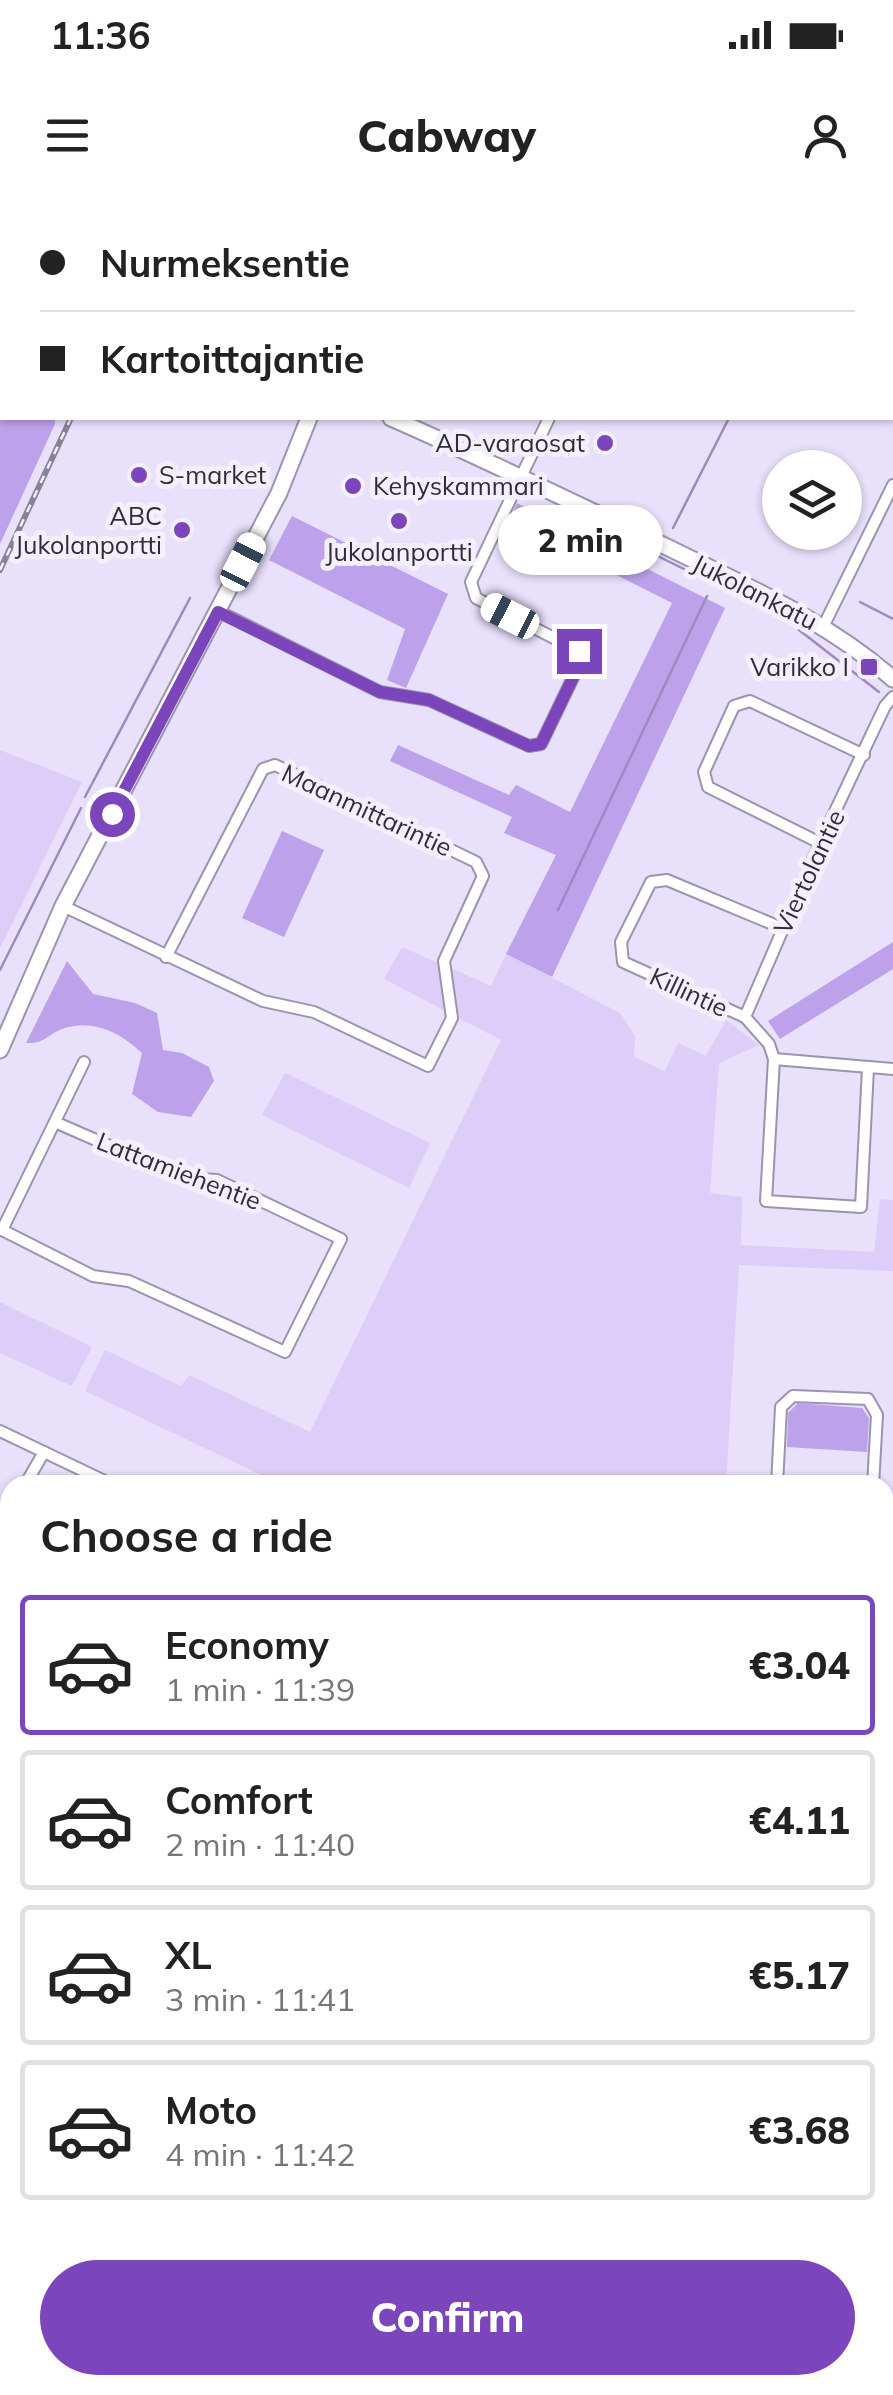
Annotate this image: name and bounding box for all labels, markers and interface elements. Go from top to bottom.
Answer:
text: 11:36 [50,11,151,59]
text: Cabway [357,107,536,163]
icon: menu [40,108,95,163]
icon: person [798,108,853,163]
text: Nurmeksentie [100,239,350,287]
text: Kartoittajantie [100,335,364,383]
place label: AD-varaosat [435,427,585,458]
marker: AD-varaosat [594,432,616,454]
map controls [762,450,862,550]
button: layers [762,450,862,550]
place label: S-market [159,459,266,490]
marker: S-market [128,464,150,486]
place label: Kehyskammari [373,470,544,501]
marker: Kehyskammari [342,475,364,497]
place label: ABC Jukolanportti [15,500,162,560]
callout: 2 min [496,506,662,576]
marker: Jukolanportti [388,510,410,532]
marker: ABC Jukolanportti [171,519,193,541]
text: 2 min [538,520,623,560]
car [216,528,270,596]
place label: Jukolanportti [325,536,473,567]
street label: Jukolankatu [688,547,823,636]
car [476,589,544,643]
route end [557,629,602,674]
place label: Varikko I [750,651,849,682]
marker: Varikko I [858,656,880,678]
street label: Maanmittarintie [277,757,457,863]
route start [90,792,135,837]
street label: Viertolantie [766,805,851,939]
street label: Killintie [645,960,733,1023]
street label: Lattamiehentie [93,1125,266,1216]
text: Choose a ride [40,1507,333,1563]
icon: car [45,1620,135,1710]
text: Economy [165,1621,329,1669]
text: €3.04 [749,1641,850,1689]
text: 1 min · 11:39 [165,1669,355,1709]
icon: car [45,1775,135,1865]
text: Comfort [165,1776,313,1824]
text: €4.11 [749,1796,850,1844]
text: 2 min · 11:40 [165,1824,355,1864]
icon: car [45,1930,135,2020]
text: XL [165,1931,212,1979]
text: €5.17 [749,1951,850,1999]
text: 3 min · 11:41 [165,1979,355,2019]
icon: car [45,2085,135,2175]
text: Moto [165,2086,257,2134]
text: €3.68 [749,2106,850,2154]
text: 4 min · 11:42 [165,2134,355,2174]
button: Confirm [40,2260,855,2375]

